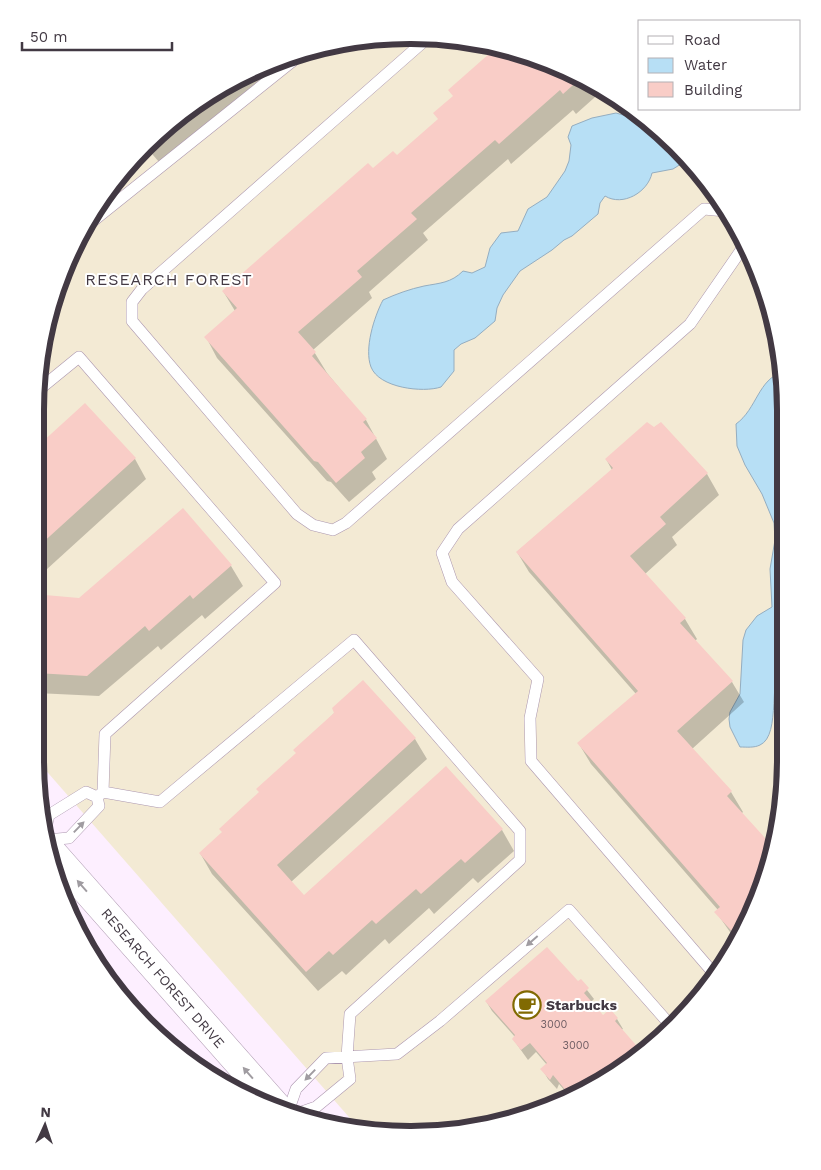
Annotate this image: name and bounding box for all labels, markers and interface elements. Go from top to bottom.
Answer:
scale bar [22,20,172,52]
legend [638,20,801,110]
text: 50 m [30,28,67,46]
text: Road [684,31,721,49]
text: Water [684,56,727,74]
text: Building [684,81,742,99]
district label: RESEARCH FOREST [85,270,253,289]
one-way arrow [73,822,85,834]
one-way arrow [77,880,88,893]
street label: RESEARCH FOREST DRIVE [98,905,228,1051]
one-way arrow [526,936,539,947]
cafe icon: Starbucks [512,990,542,1020]
place label: Starbucks [546,997,617,1013]
house number: 3000 [541,1018,568,1031]
house number: 3000 [563,1039,590,1052]
one-way arrow [242,1068,254,1080]
one-way arrow [304,1068,316,1080]
north arrow [20,1100,70,1150]
text: N [40,1104,51,1120]

